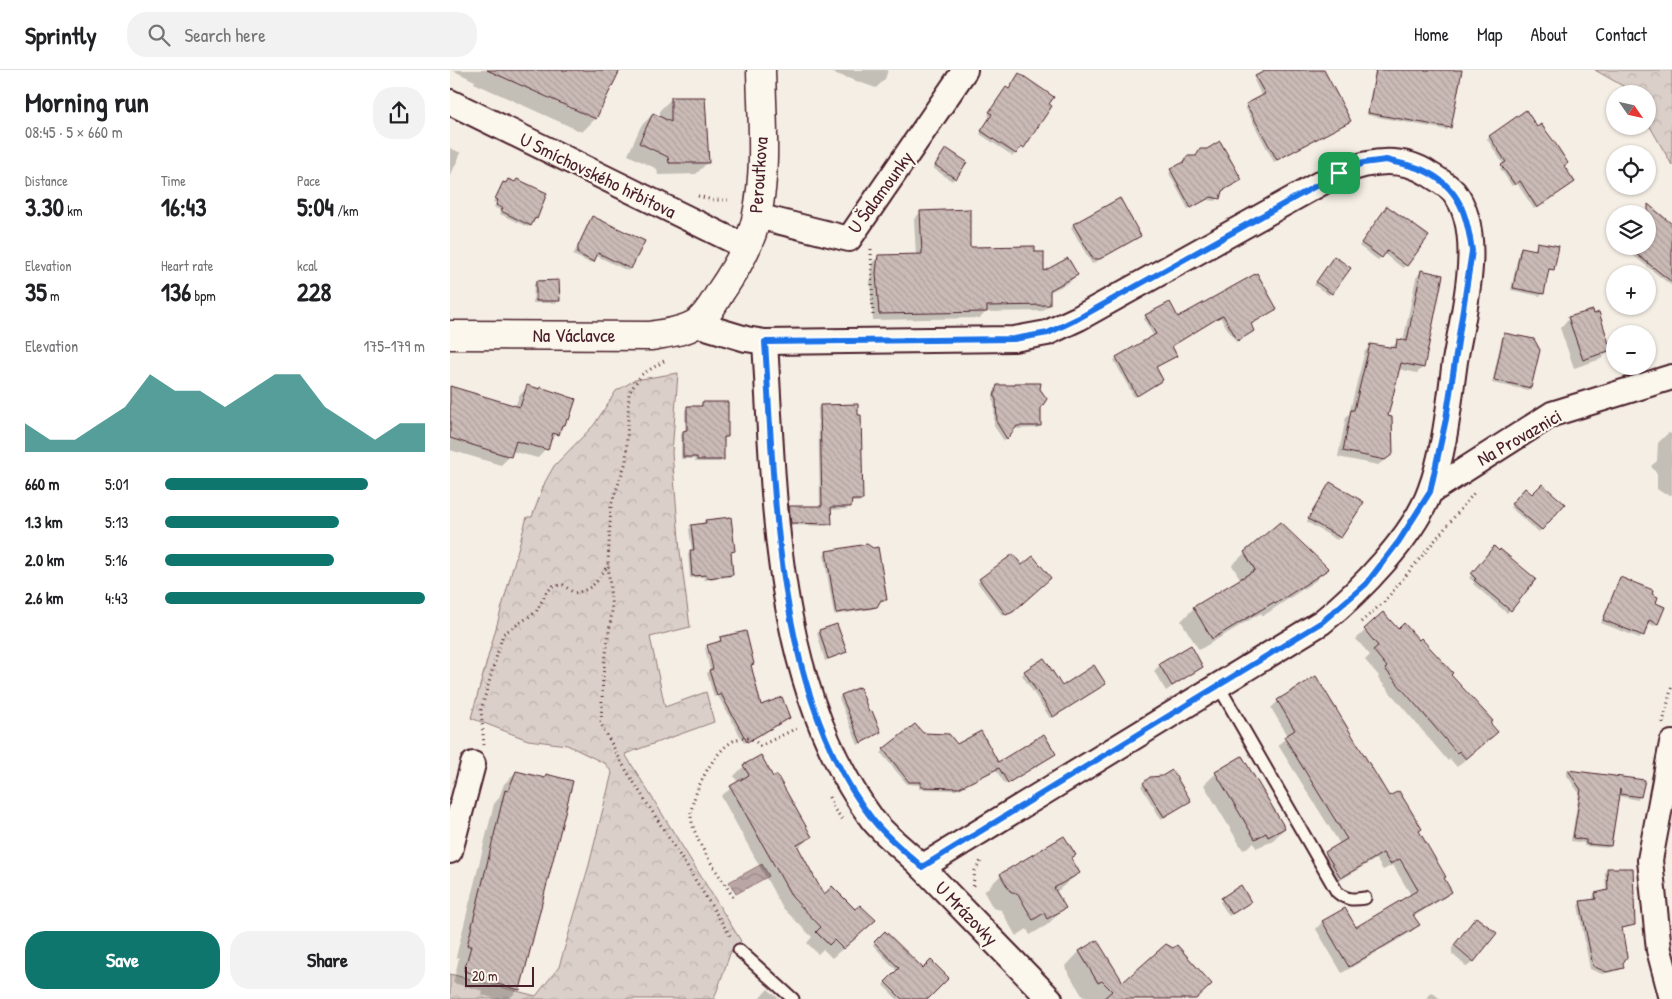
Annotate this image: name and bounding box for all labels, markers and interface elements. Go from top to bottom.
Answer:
search box [127,12,477,57]
text: Sprintly [25,19,97,51]
icon: search [145,21,173,49]
text: Search here [185,22,266,48]
text: Home [1414,22,1449,47]
text: Map [1477,22,1502,47]
text: About [1530,22,1567,47]
text: Contact [1595,22,1647,47]
text: Morning run [25,83,149,121]
north arrow [1606,85,1656,135]
map controls [1606,85,1656,375]
button: share [373,87,425,139]
text: 08:45 · 5 × 660 m [25,121,123,143]
street label: U Smíchovského hřbitova [516,126,681,224]
street label: Peroutkova [742,135,774,214]
street label: U Šalamounky [841,145,919,239]
button: locate [1606,145,1656,195]
pin [1318,152,1360,194]
icon: arrive [1325,159,1353,187]
text: Distance [25,171,68,190]
text: Time [161,171,186,190]
text: Pace [297,171,320,190]
text: 3.30 [25,190,64,224]
text: 16:43 [161,190,206,224]
text: 5:04 [297,190,334,224]
text: km [64,201,83,220]
text: /km [334,201,358,220]
button: layers [1606,205,1656,255]
text: Elevation [25,256,72,275]
text: Heart rate [161,256,213,275]
text: kcal [297,256,317,275]
button: + [1606,265,1656,315]
text: 35 [25,275,47,309]
text: 136 [161,275,191,309]
text: 228 [297,275,331,309]
text: m [47,286,60,305]
text: bpm [191,286,216,305]
street label: Na Václavce [533,322,616,348]
button: − [1606,325,1656,375]
text: Elevation [25,335,78,357]
text: 175–179 m [364,335,425,357]
street label: Na Provaznici [1472,402,1566,472]
text: 660 m [25,473,60,495]
text: 5:01 [105,473,128,495]
text: 1.3 km [25,511,63,533]
text: 5:13 [105,511,128,533]
text: 2.0 km [25,549,64,571]
text: 5:16 [105,549,128,571]
text: 2.6 km [25,587,64,609]
text: 4:43 [105,587,128,609]
street label: U Mrázovky [930,875,1004,951]
button: Save [25,931,220,989]
button: Share [230,931,425,989]
scale bar [465,964,534,987]
text: 20 m [472,966,498,985]

